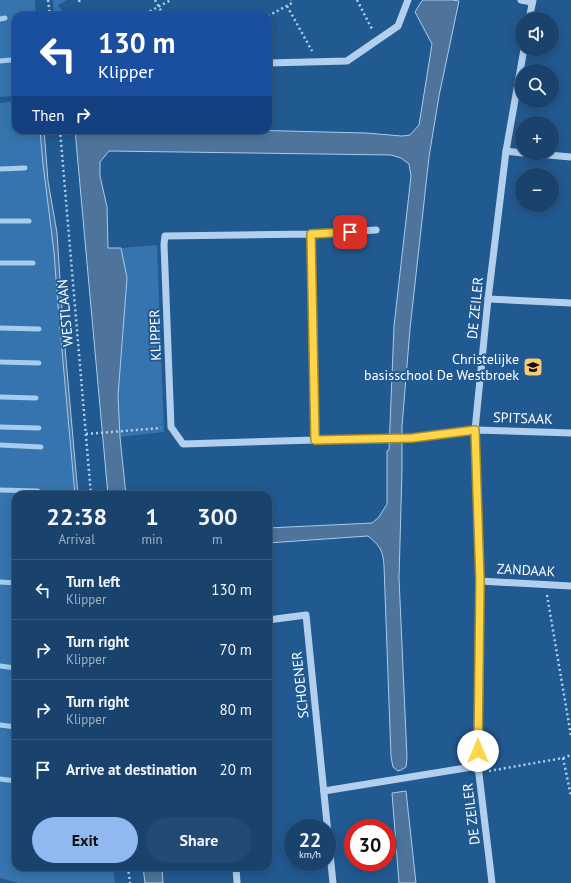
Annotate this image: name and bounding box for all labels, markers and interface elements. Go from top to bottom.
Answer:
map controls [515,12,559,212]
button: sound [515,12,559,56]
text: 130 m [98,24,175,61]
icon: left [32,28,84,80]
text: Klipper [98,60,154,83]
button: search [515,64,559,108]
icon: right [72,104,94,126]
text: Then [32,106,64,125]
button: + [515,116,559,160]
button: − [515,168,559,212]
pin [333,215,367,249]
icon: arrive [339,221,361,243]
street label: DE ZEILER [463,276,487,340]
street label: WESTLAAN [53,279,77,347]
street label: KLIPPER [145,309,165,361]
place label: Christelijke basisschool De Westbroek [364,350,519,384]
school or university icon: Christelijke basisschool De Westbroek [522,356,544,378]
street label: SPITSAAK [493,408,553,428]
text: 22:38 [46,501,107,532]
text: 1 [145,501,159,532]
text: 300 [197,501,238,532]
text: Arrival [59,531,95,548]
text: min [141,531,163,548]
text: m [212,531,223,548]
street label: ZANDAAK [496,559,556,581]
text: Turn left [66,572,120,591]
icon: left [32,579,54,601]
text: 130 m [211,580,252,599]
text: Klipper [66,591,106,608]
text: Turn right [66,632,129,651]
icon: right [32,639,54,661]
text: 70 m [219,640,252,659]
text: Klipper [66,651,106,668]
street label: SCHOENER [288,651,312,719]
text: Turn right [66,692,129,711]
icon: right [32,699,54,721]
text: 80 m [219,700,252,719]
text: Klipper [66,711,106,728]
position arrow [457,730,499,772]
icon: arrive [32,759,54,781]
text: Arrive at destination [66,760,197,779]
text: 20 m [219,760,252,779]
street label: DE ZEILER [458,782,484,846]
button: Exit [32,817,138,863]
button: Share [146,817,252,863]
speed limit sign: 30 [344,819,396,871]
text: 22 [299,827,321,853]
text: km/h [299,848,321,861]

